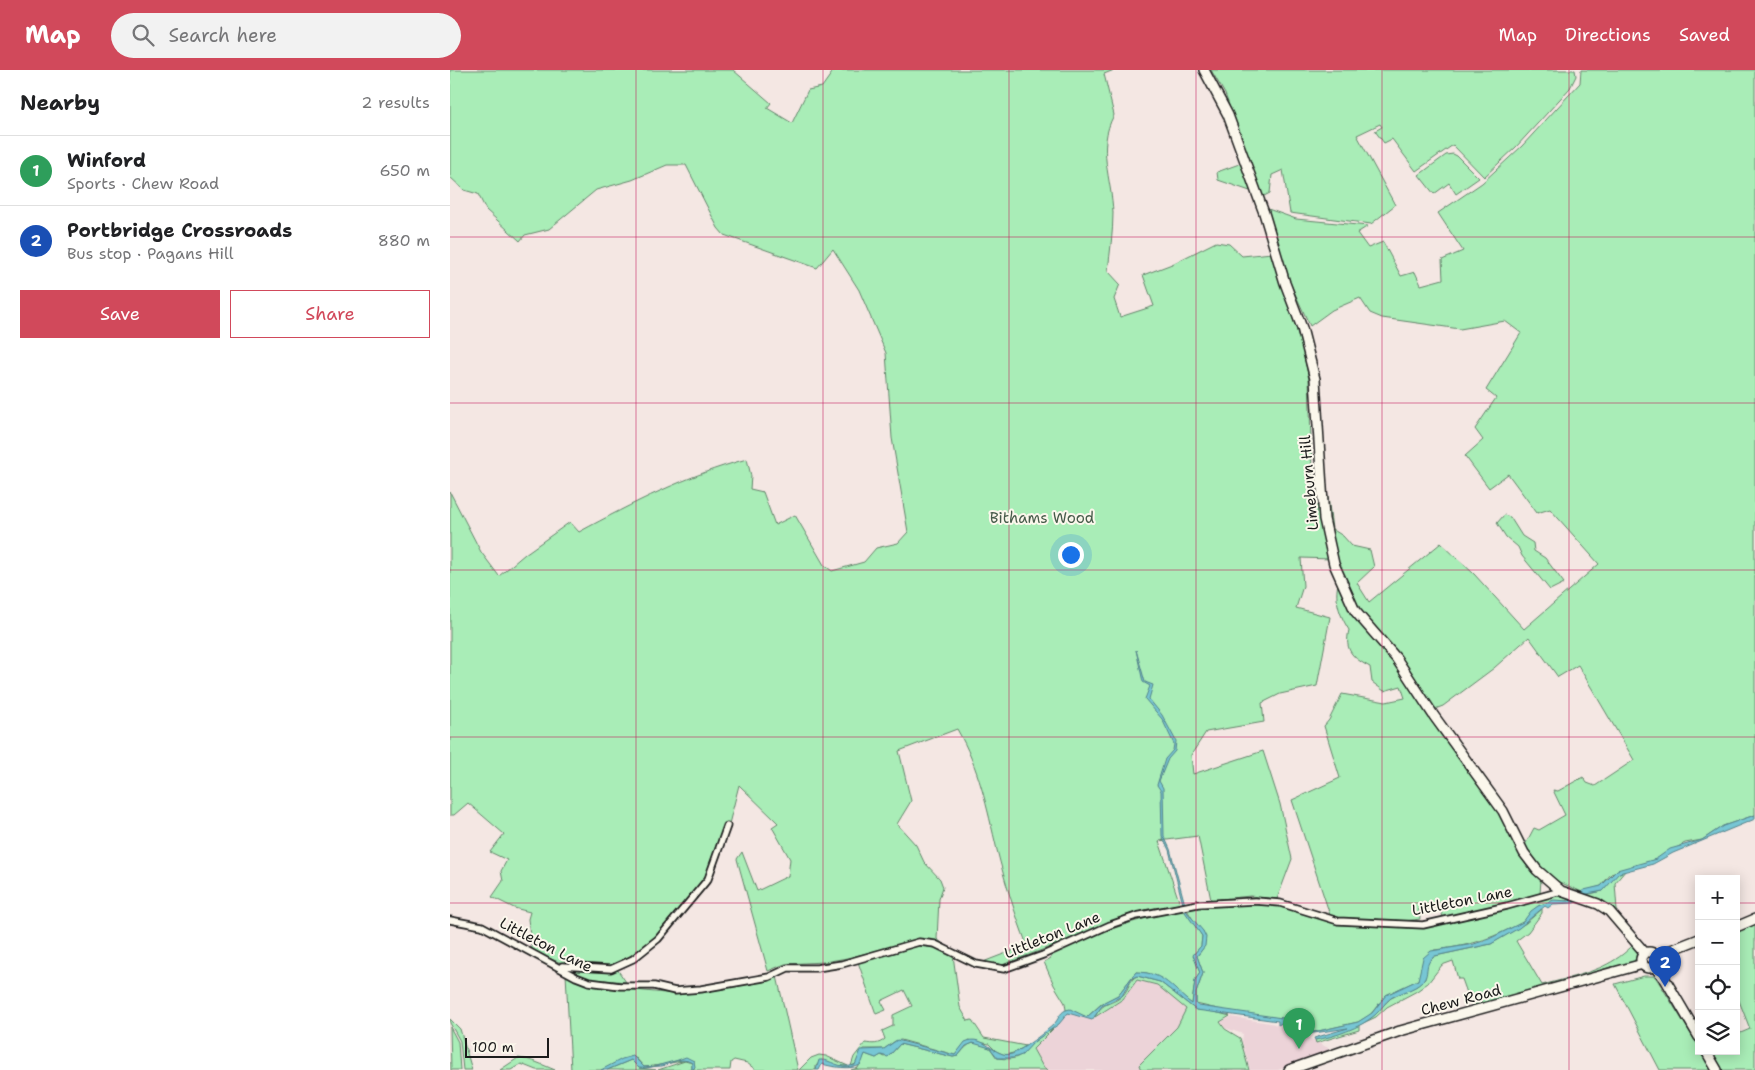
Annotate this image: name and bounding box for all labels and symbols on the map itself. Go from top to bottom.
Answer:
street label: Limeburn Hill [1295,434,1323,531]
park label: Bithams Wood [990,508,1095,528]
your location [1058,542,1084,568]
street label: Littleton Lane [1410,881,1514,921]
street label: Littleton Lane [1001,907,1103,963]
street label: Littleton Lane [496,913,596,977]
pin: 2 [1649,946,1681,987]
street label: Chew Road [1419,980,1504,1020]
pin: 1 [1283,1008,1315,1049]
scale bar [465,1035,549,1058]

